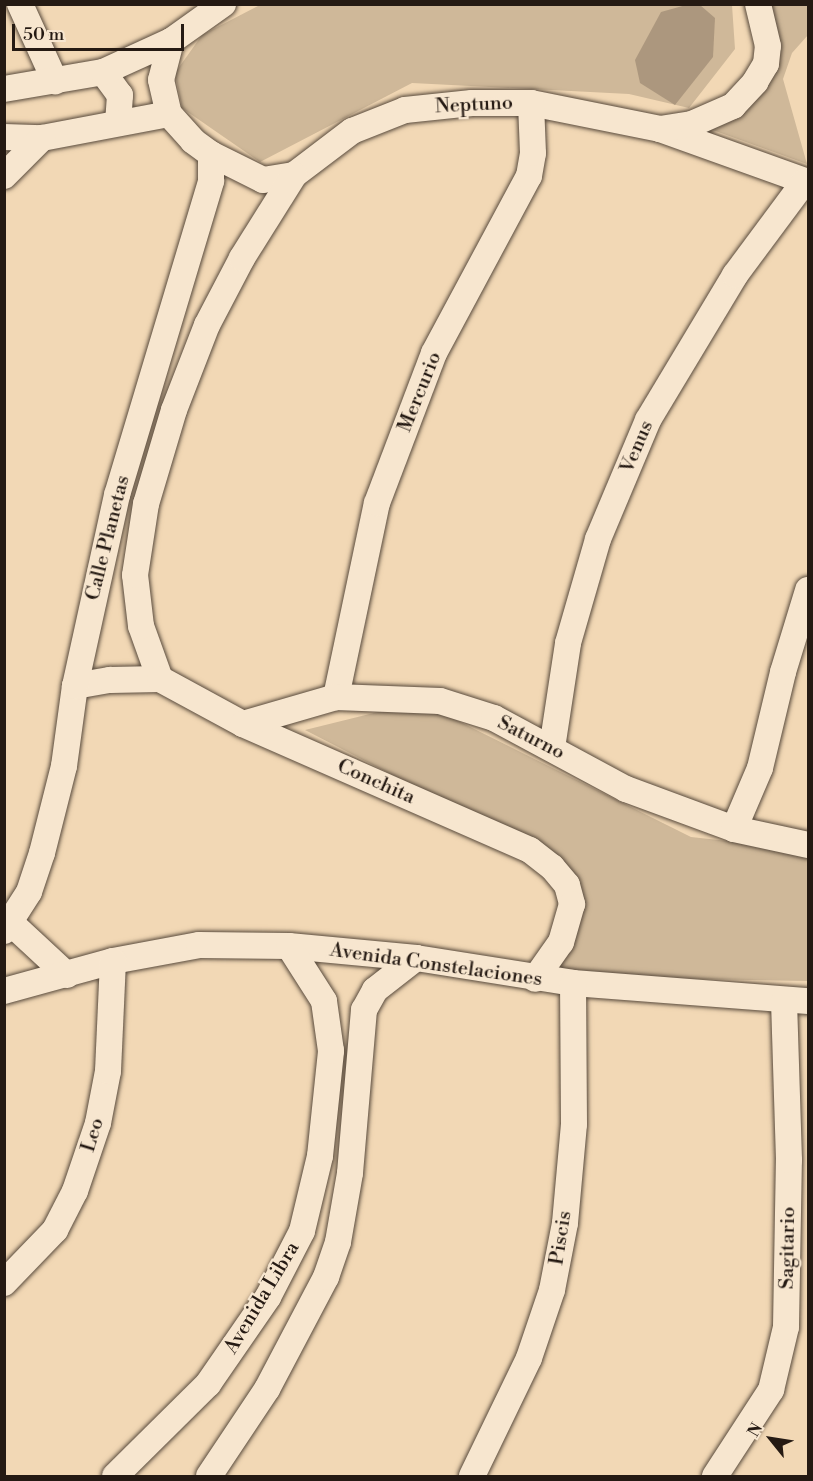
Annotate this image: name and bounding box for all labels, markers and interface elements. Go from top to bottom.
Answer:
scale bar [15,12,188,50]
text: 50 m [23,23,64,46]
street label: Neptuno [434,91,514,119]
street label: Mercurio [393,348,447,436]
street label: Venus [615,417,659,477]
street label: Calle Planetas [81,473,135,603]
street label: Saturno [493,711,569,765]
street label: Conchita [333,754,419,810]
street label: Avenida Constelaciones [328,938,544,992]
street label: Leo [76,1115,110,1155]
street label: Sagitario [775,1206,801,1290]
street label: Piscis [545,1209,577,1267]
street label: Avenida Libra [219,1238,305,1358]
north arrow [741,1409,801,1469]
text: N [744,1420,767,1440]

